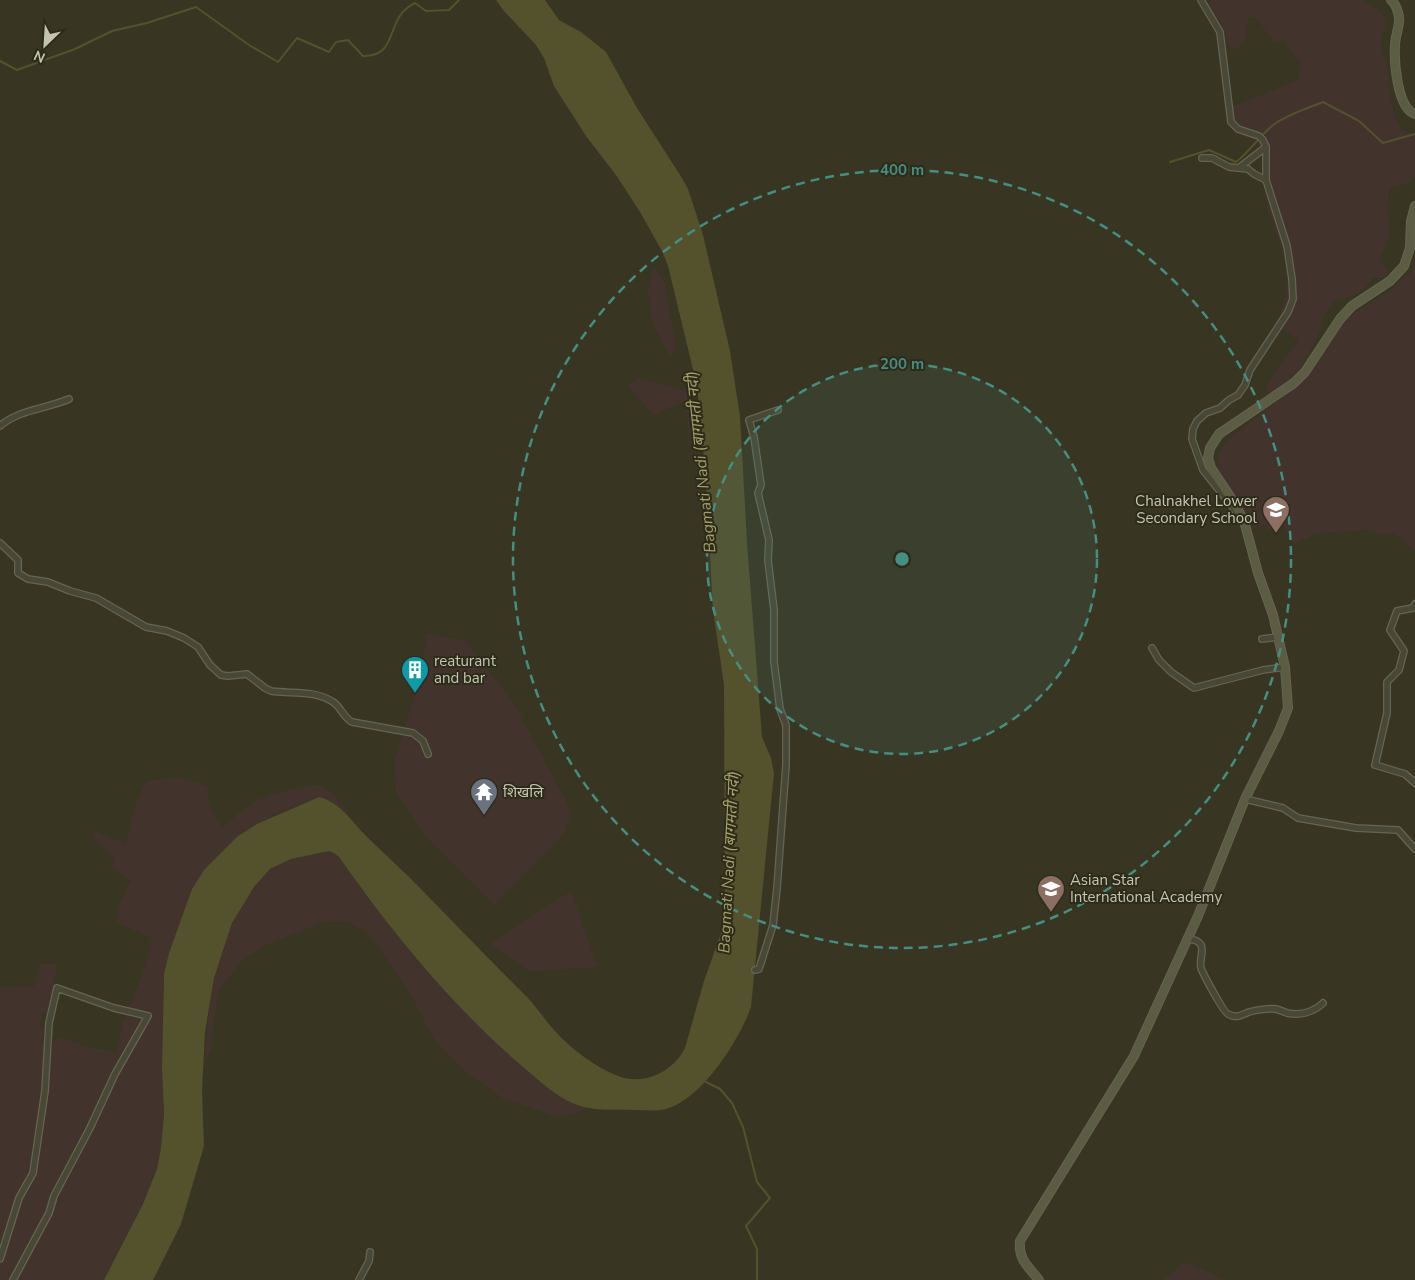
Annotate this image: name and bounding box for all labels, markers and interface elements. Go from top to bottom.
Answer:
north arrow [20,20,70,70]
text: N [31,46,48,67]
text: 400 m [880,160,924,180]
text: 200 m [880,354,924,374]
water label: Bagmati Nadi (बागमती नदी) [681,370,721,554]
place label: Chalnakhel Lower Secondary School [1135,491,1258,528]
school or university icon: Chalnakhel Lower Secondary School [1261,495,1291,534]
centre of rings [893,550,911,568]
place label: reaturant and bar [434,651,497,688]
building icon: reaturant and bar [400,655,430,694]
water label: Bagmati Nadi (बागमती नदी) [713,770,745,954]
temple icon: शिखलि [469,777,499,816]
place label: शिखलि [503,782,544,802]
place label: Asian Star International Academy [1070,870,1222,907]
school or university icon: Asian Star International Academy [1036,874,1066,913]

